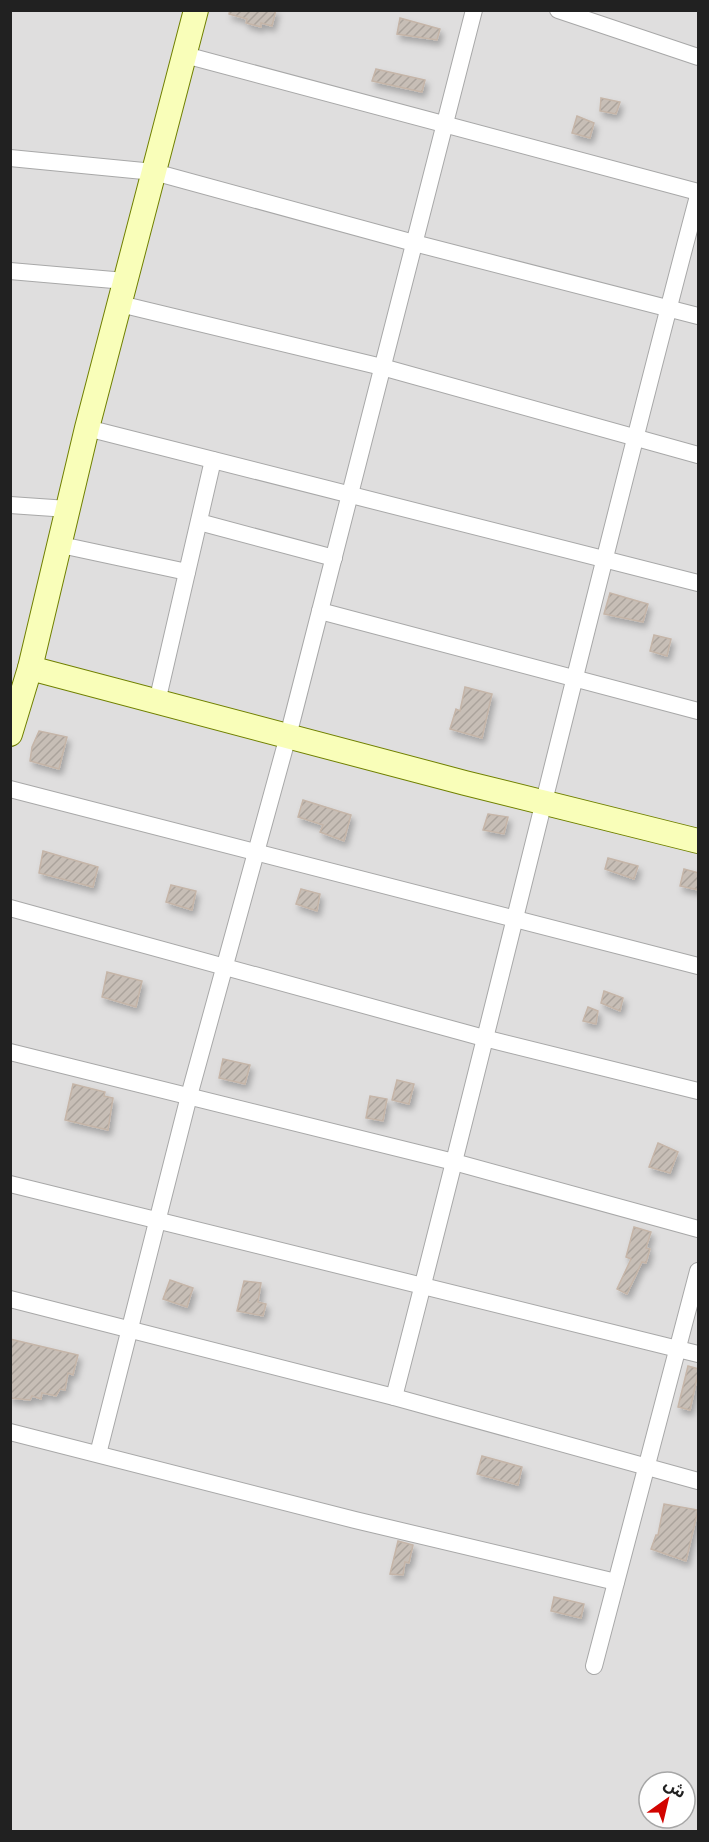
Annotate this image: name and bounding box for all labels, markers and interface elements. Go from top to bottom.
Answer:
north arrow [637,1770,697,1830]
text: ش [661,1773,690,1802]

